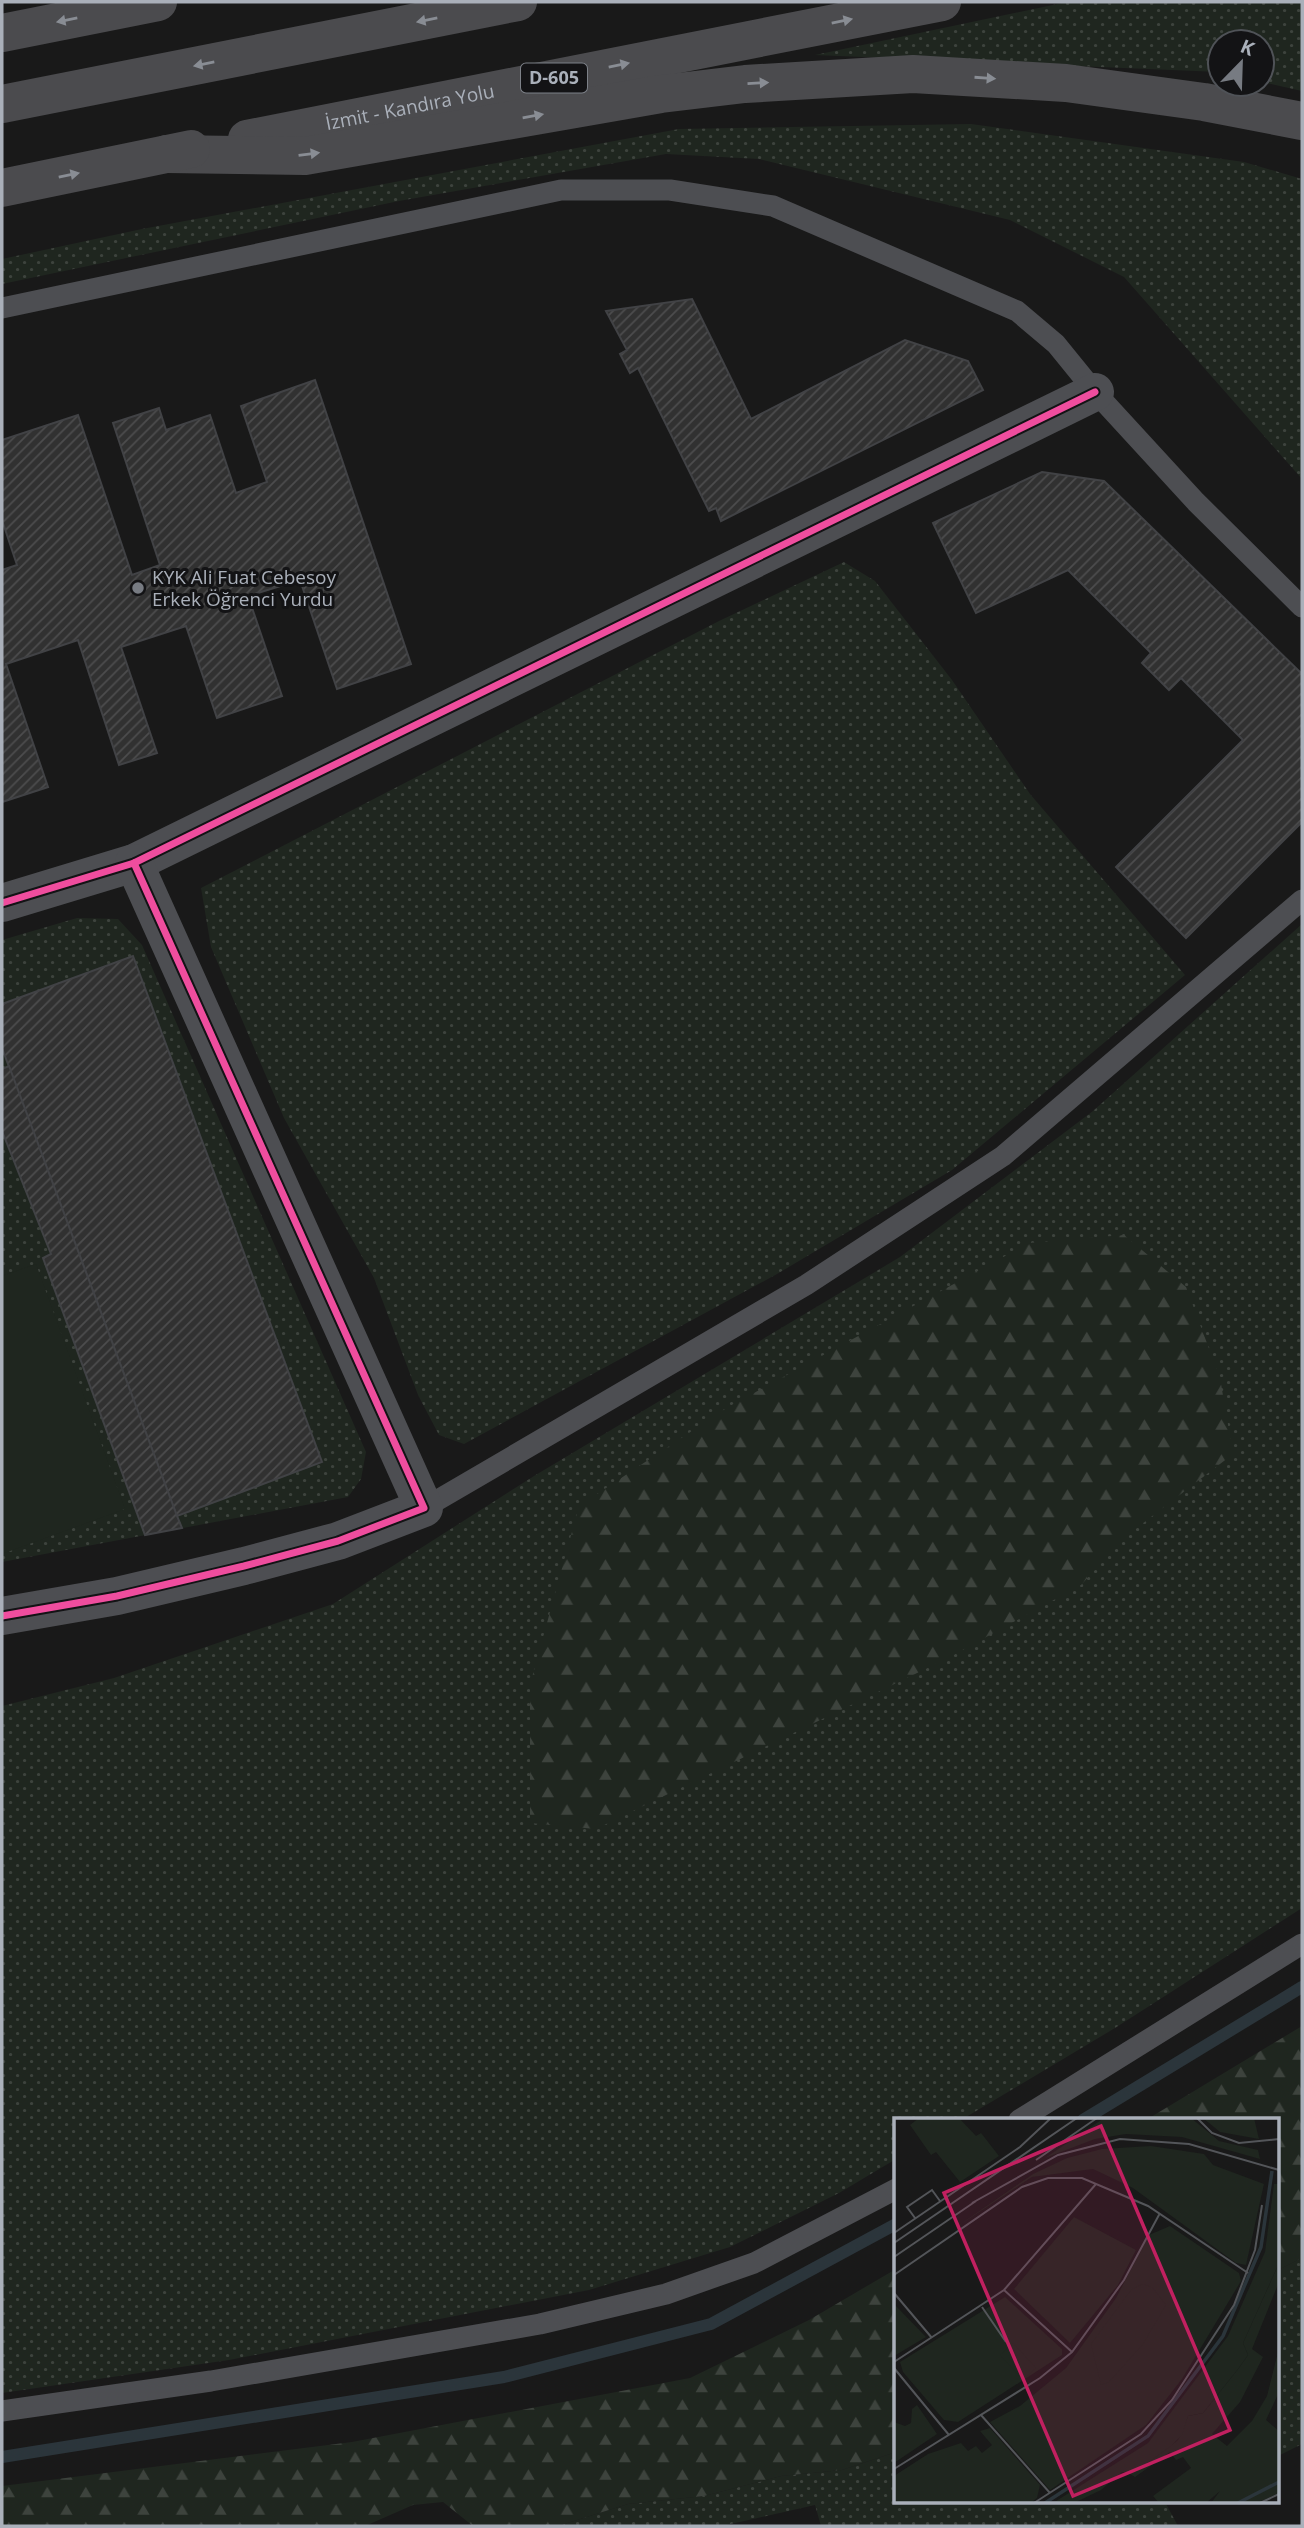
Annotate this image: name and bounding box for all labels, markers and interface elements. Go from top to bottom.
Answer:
one-way arrow [56,14,78,25]
one-way arrow [416,14,438,25]
one-way arrow [831,16,853,27]
north arrow [1206,28,1276,98]
text: K [1237,33,1259,62]
one-way arrow [193,59,215,70]
one-way arrow [608,60,630,71]
road number: D-605 [521,64,587,92]
one-way arrow [974,73,996,84]
one-way arrow [747,77,769,88]
street label: İzmit - Kandıra Yolu [323,78,496,136]
one-way arrow [522,110,544,121]
one-way arrow [298,149,320,160]
one-way arrow [58,169,80,180]
place label: KYK Ali Fuat Cebesoy Erkek Öğrenci Yurdu [152,564,337,612]
marker: KYK Ali Fuat Cebesoy Erkek Öğrenci Yurdu [130,580,146,596]
inset map [894,2118,1280,2504]

